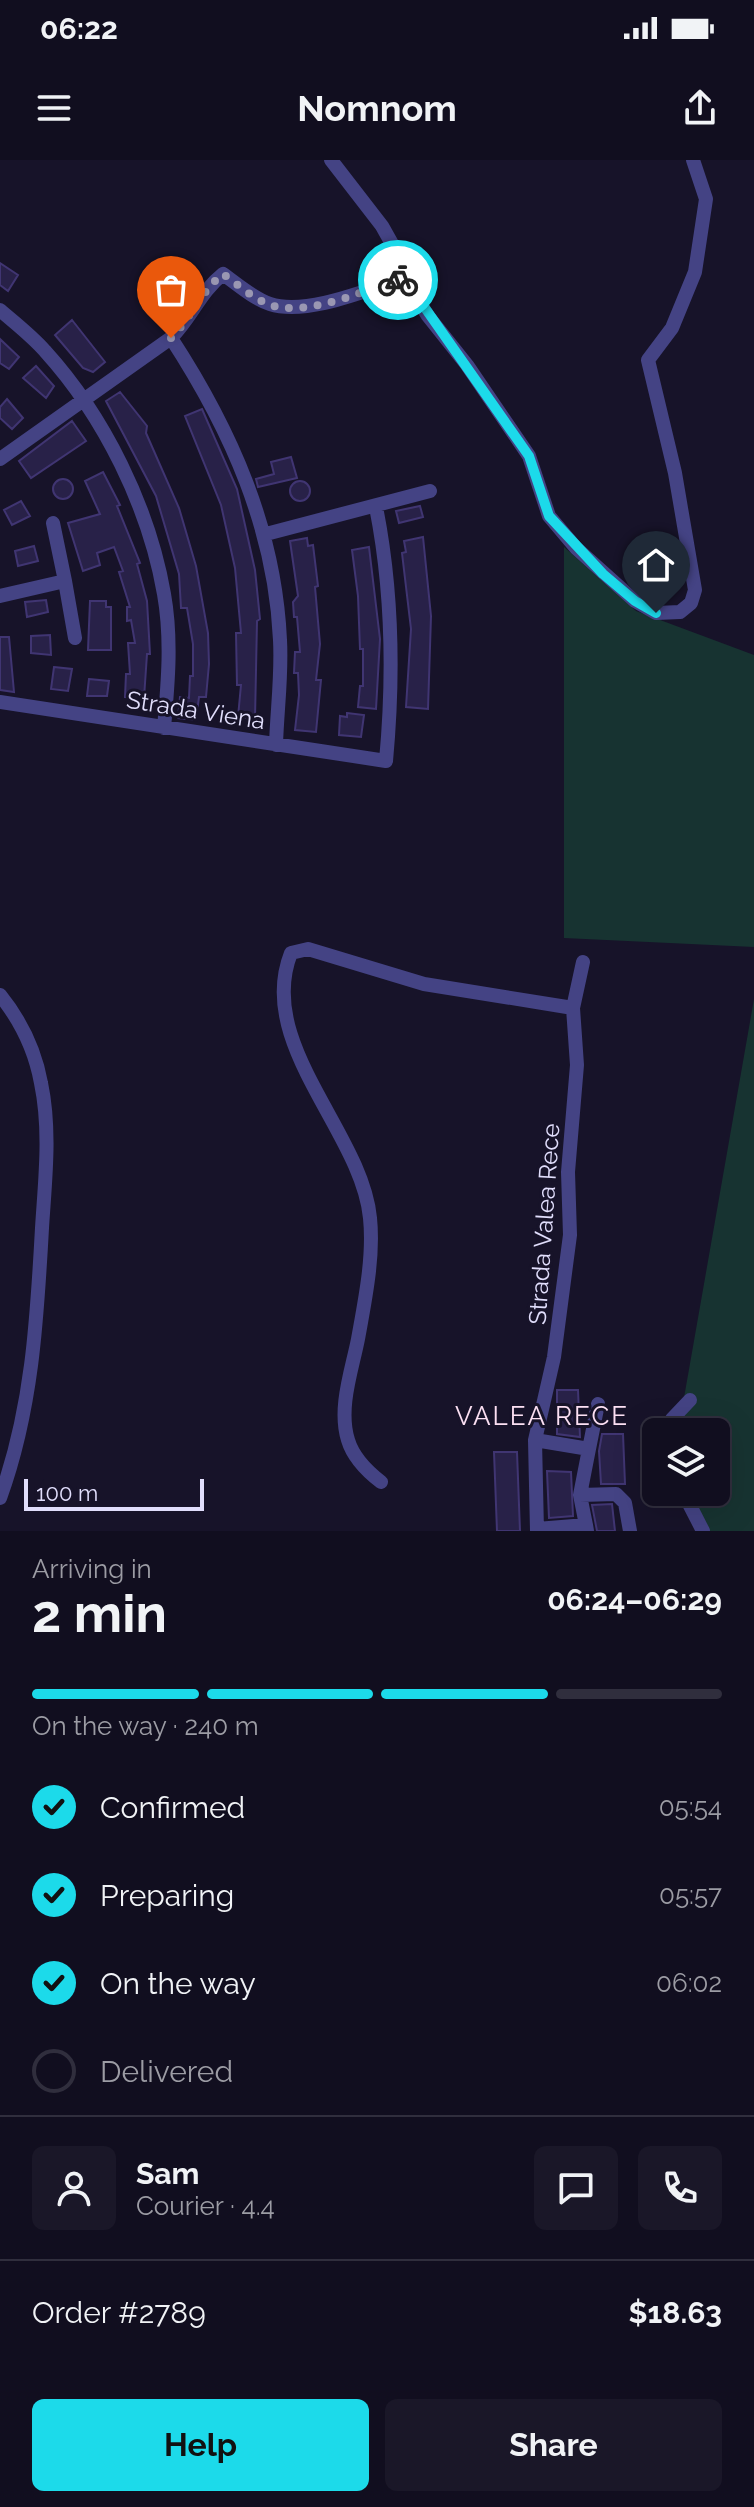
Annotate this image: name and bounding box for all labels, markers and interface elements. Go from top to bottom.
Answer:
text: 06:22 [40,11,118,46]
icon: menu [32,86,76,130]
icon: share [678,86,722,130]
text: Nomnom [297,87,457,129]
courier [358,240,438,320]
pin [137,256,205,338]
icon: bike [376,258,420,302]
icon: bag [149,268,193,312]
pin [622,531,690,613]
icon: home [634,543,678,587]
street label: Strada Viena [125,685,267,735]
street label: Strada Valea Rece [523,1122,565,1326]
district label: VALEA RECE [455,1401,629,1431]
map controls [642,1418,730,1506]
button: layers [642,1418,730,1506]
scale bar [24,1475,204,1511]
text: 100 m [36,1480,98,1506]
text: Arriving in [32,1554,152,1584]
text: 06:24–06:29 [547,1582,722,1617]
text: 2 min [32,1583,167,1644]
text: On the way · 240 m [32,1711,259,1741]
icon: check [32,1785,76,1829]
text: Confirmed [100,1790,245,1825]
text: 05:54 [659,1792,722,1822]
icon: check [32,1873,76,1917]
text: Preparing [100,1878,234,1913]
text: 05:57 [659,1880,722,1910]
icon: check [32,1961,76,2005]
text: On the way [100,1966,256,2001]
text: 06:02 [656,1968,722,1998]
text: Delivered [100,2054,233,2089]
button: person [32,2146,116,2230]
button: chat [534,2146,618,2230]
button: phone [638,2146,722,2230]
text: Sam [136,2156,199,2191]
text: Courier · 4.4 [136,2191,275,2221]
text: Order #2789 [32,2295,206,2330]
text: $18.63 [629,2295,722,2330]
button: Help [32,2399,369,2491]
button: Share [385,2399,722,2491]

